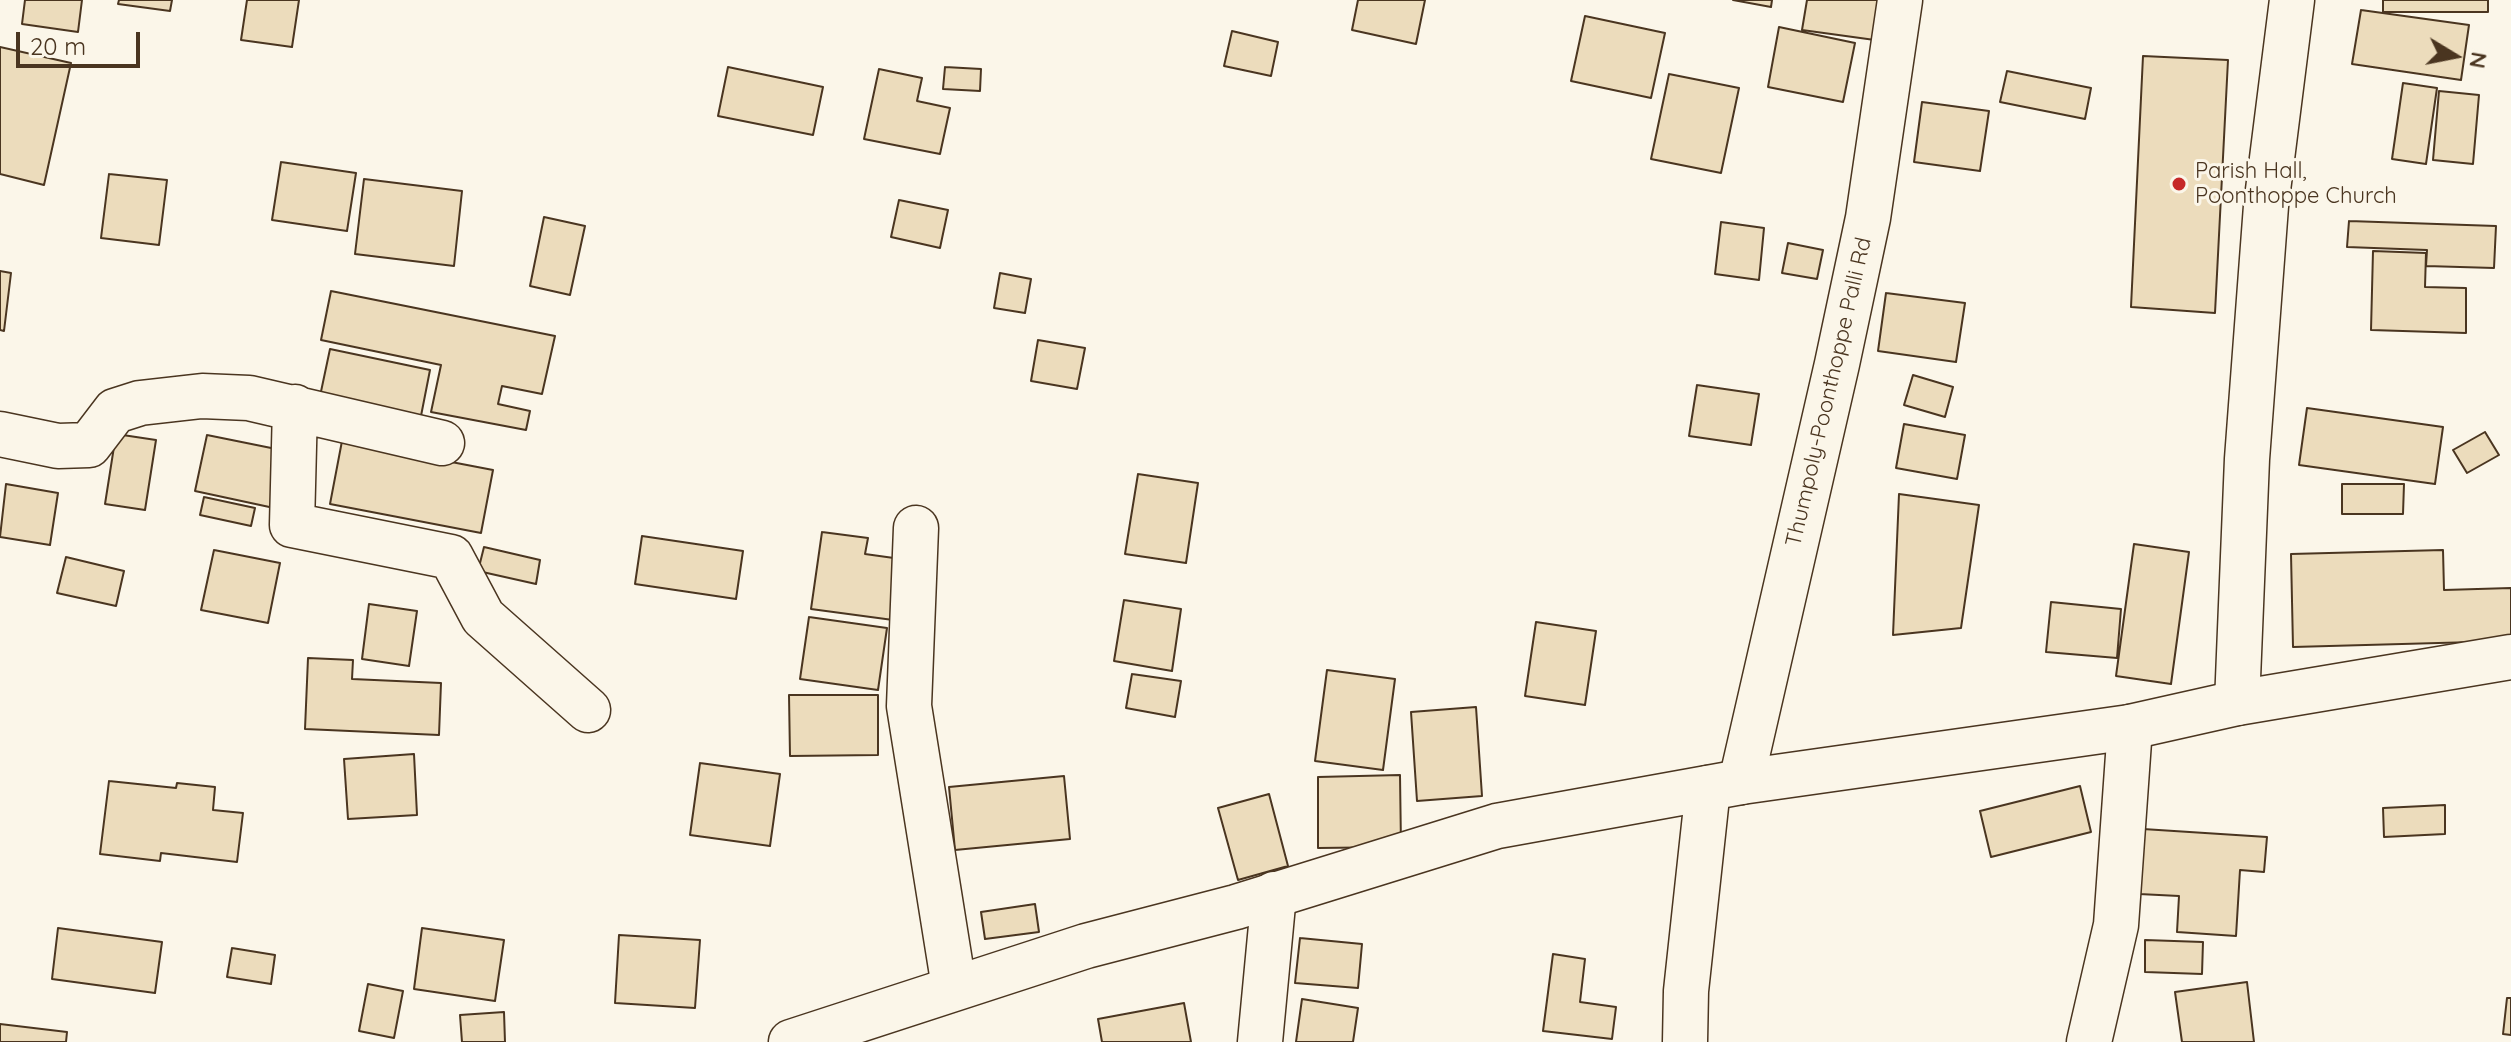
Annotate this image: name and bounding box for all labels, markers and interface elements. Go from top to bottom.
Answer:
scale bar [20,16,144,66]
north arrow [2415,16,2495,96]
text: 20 m [30,31,86,61]
text: N [2463,50,2494,71]
place label: Parish Hall, Poonthoppe Church [2195,158,2397,210]
marker: Parish Hall, Poonthoppe Church [2170,175,2188,193]
street label: Thumpoly-Poonthoppe Palli Rd [1781,235,1877,549]

